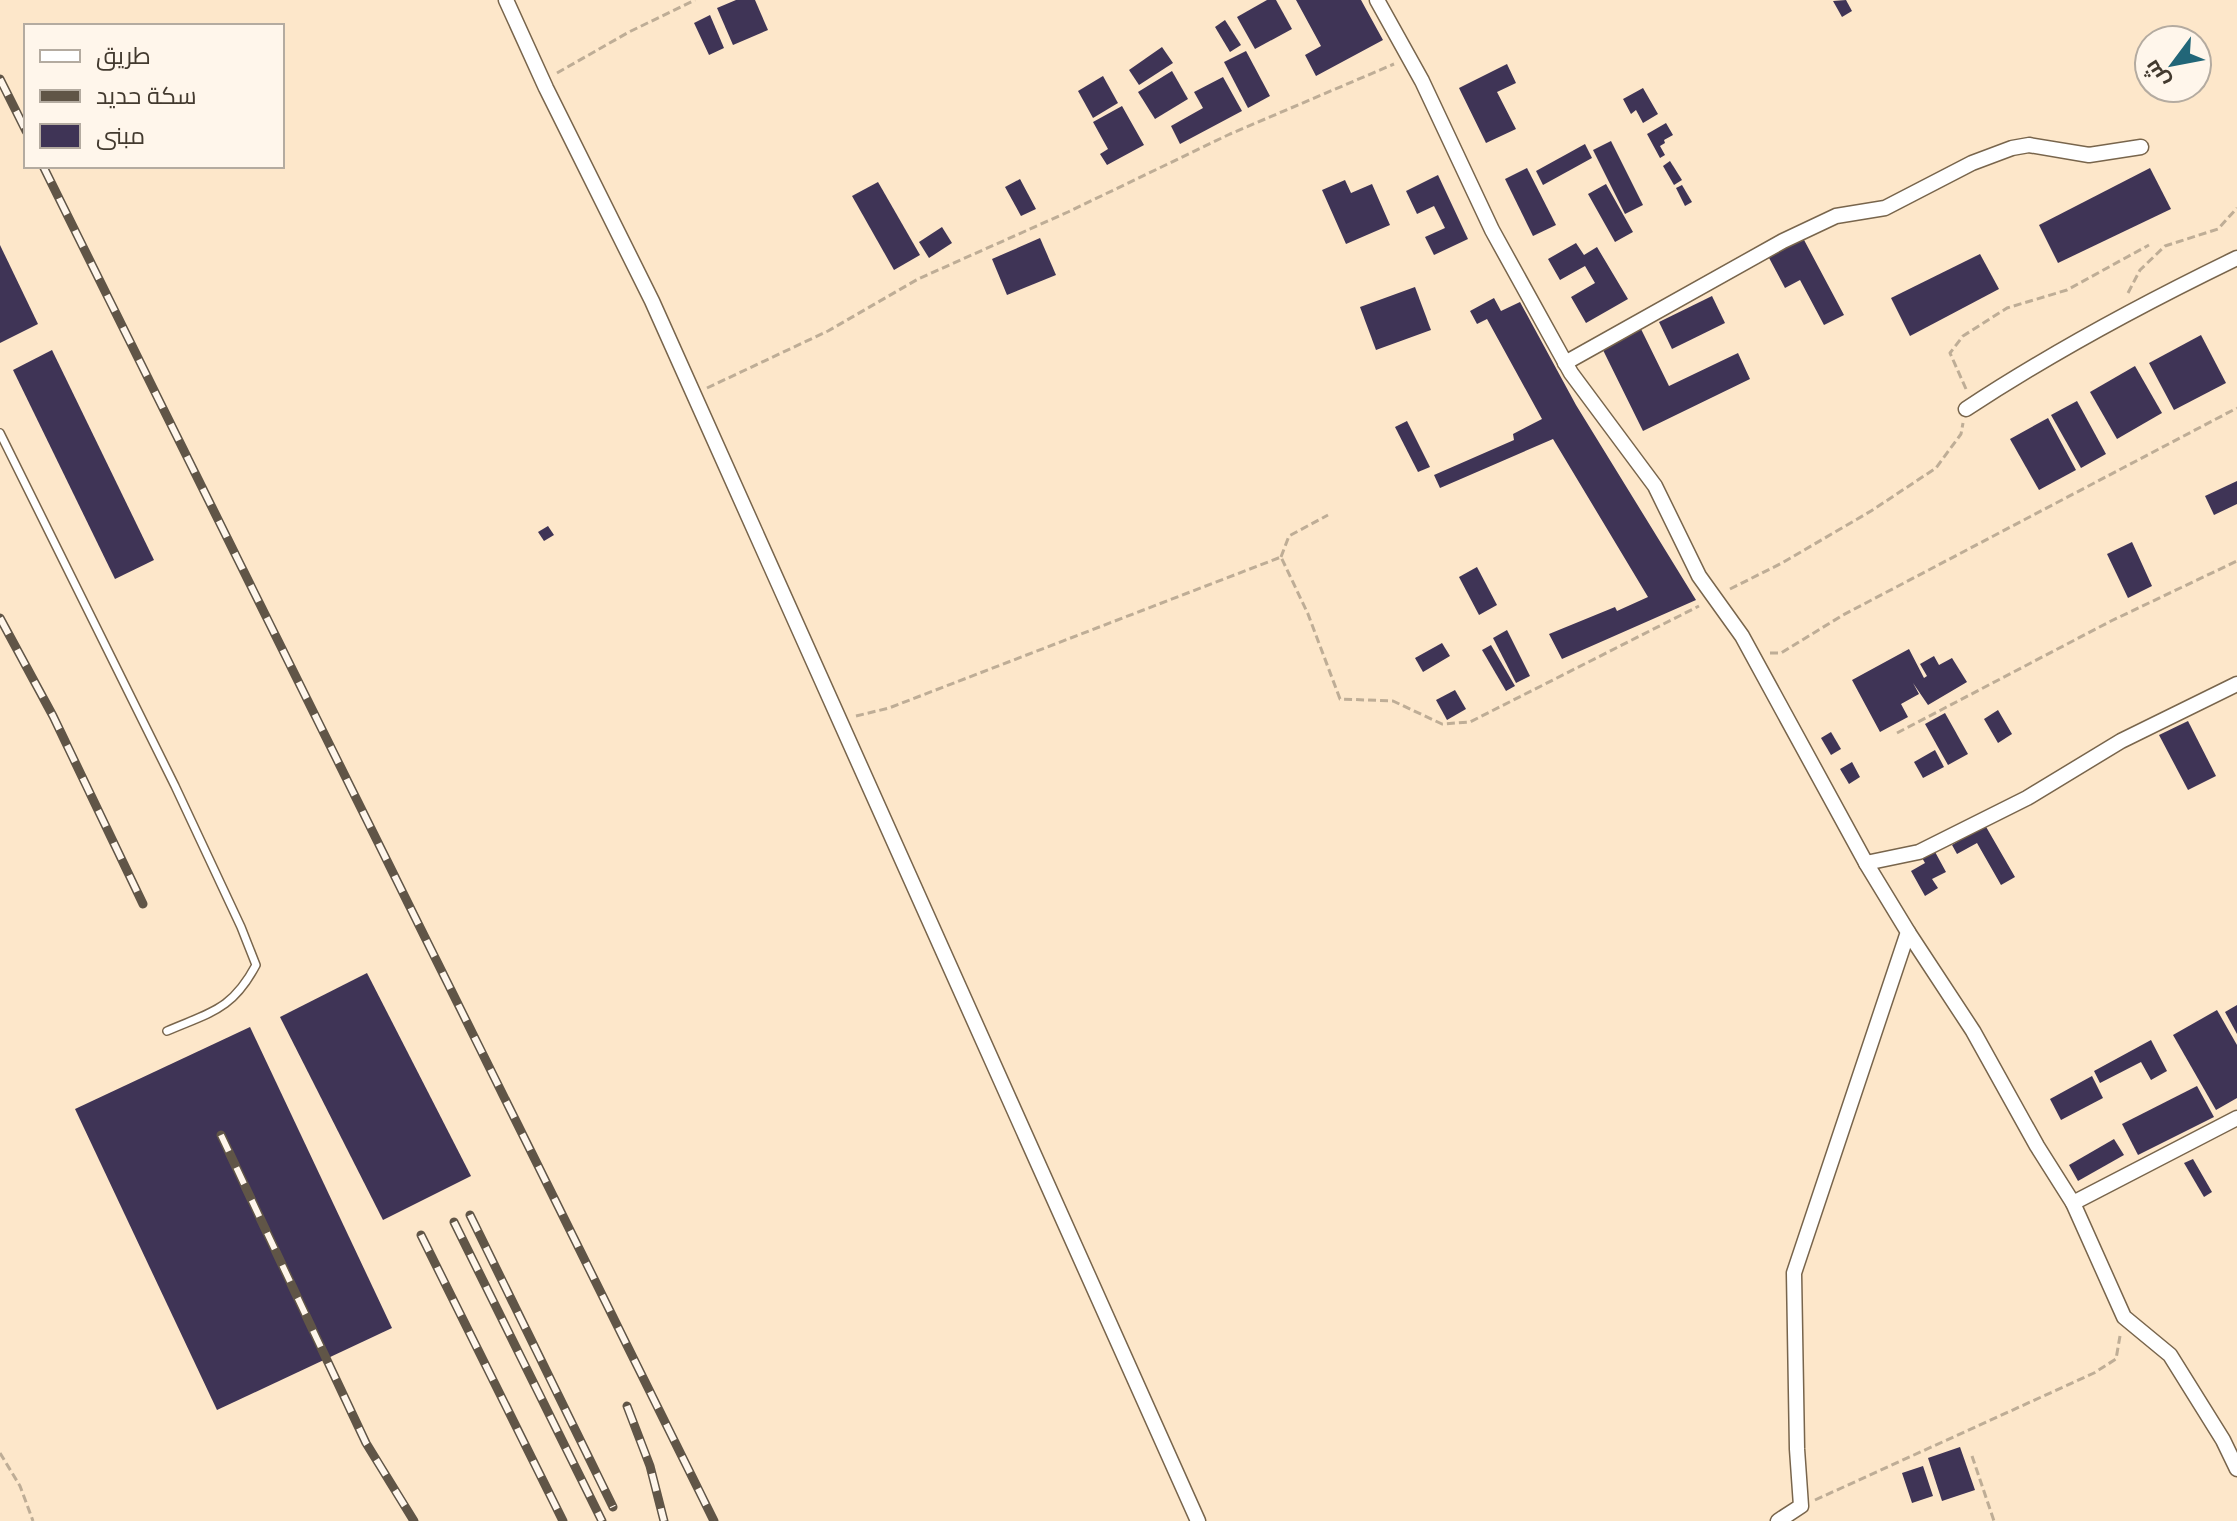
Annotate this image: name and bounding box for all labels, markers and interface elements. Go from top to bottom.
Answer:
legend [24,24,284,168]
north arrow [2133,24,2213,104]
text: طريق [96,43,151,73]
text: ش [2139,54,2177,92]
text: سكة حديد [96,83,197,113]
text: مبنى [96,123,145,153]

